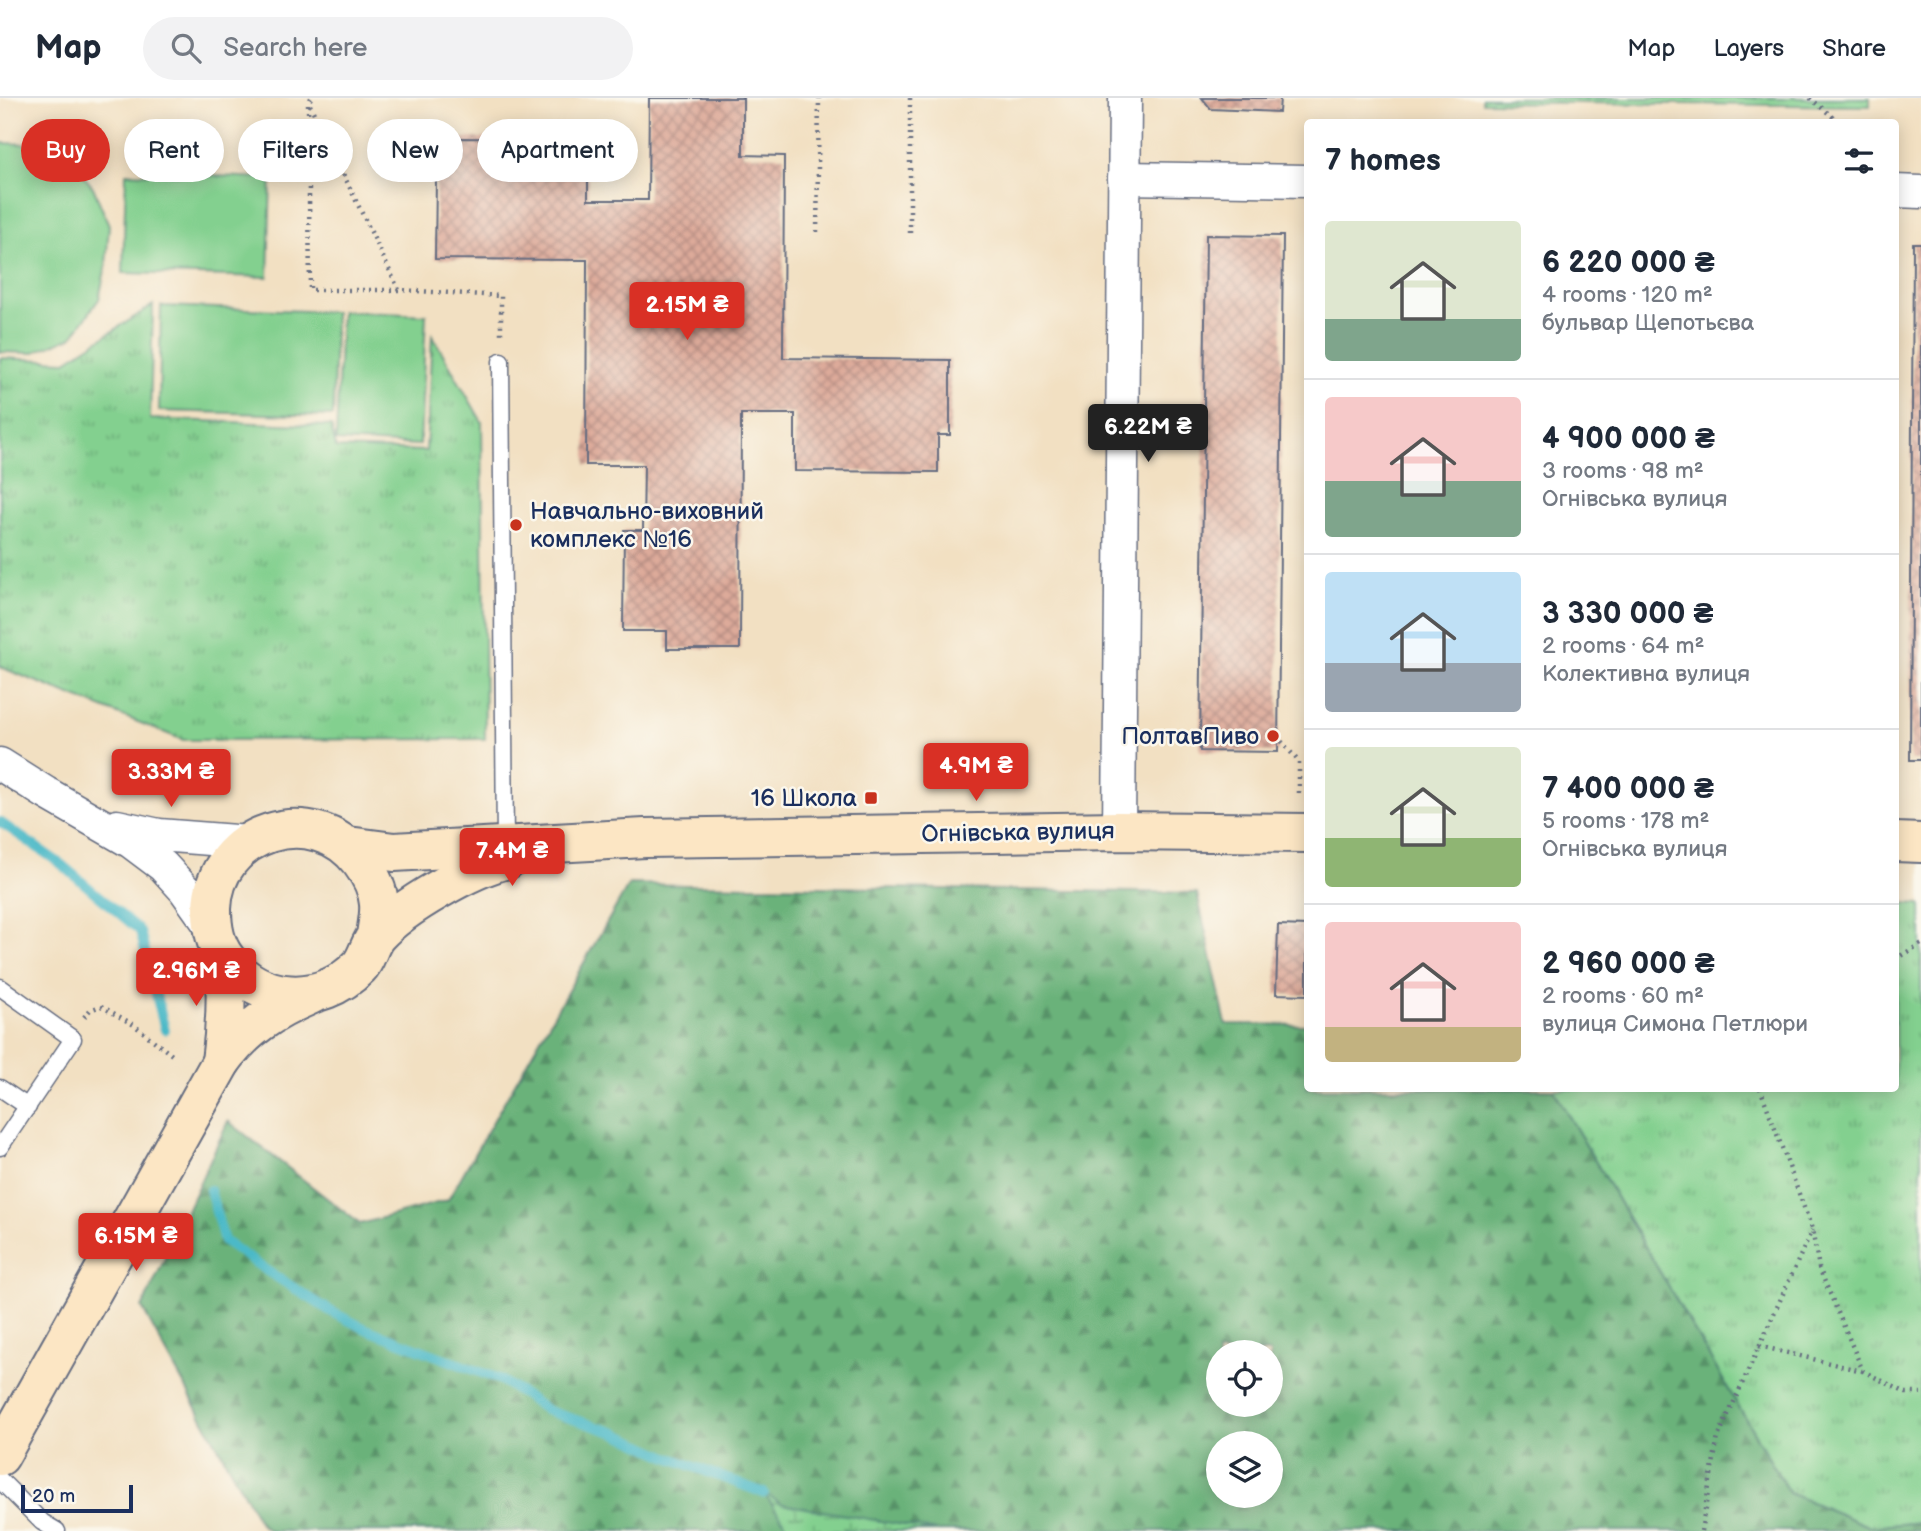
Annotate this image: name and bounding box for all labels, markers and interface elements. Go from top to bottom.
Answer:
search box [143,17,633,80]
text: Map [35,28,101,68]
icon: search [167,29,205,67]
text: Search here [223,33,367,64]
text: Map [1627,34,1675,63]
text: Layers [1713,34,1784,63]
text: Share [1822,34,1886,63]
chip: Buy [21,119,110,182]
chip: Rent [124,119,224,182]
chip: Filters [238,119,353,182]
chip: New [367,119,463,182]
chip: Apartment [477,119,638,182]
icon: filters [1840,142,1878,180]
text: 7 homes [1325,143,1441,179]
text: 6 220 000 ₴ [1542,245,1715,281]
icon: home [1381,249,1465,333]
text: 4 rooms · 120 m² [1542,281,1713,309]
pin: 2.15M ₴ [622,282,752,342]
text: 2.15M ₴ [645,291,729,319]
text: бульвар Щепотьєва [1542,309,1754,337]
pin: 6.22M ₴ [1083,404,1213,464]
text: 6.22M ₴ [1104,413,1192,441]
text: 4 900 000 ₴ [1542,421,1715,457]
icon: home [1381,425,1465,509]
text: 3 rooms · 98 m² [1542,457,1704,485]
text: Огнівська вулиця [1542,485,1727,513]
place label: Навчально-виховний комплекс №16 [530,497,764,554]
marker: Навчально-виховний комплекс №16 [508,517,524,533]
text: 3 330 000 ₴ [1542,596,1714,632]
icon: home [1381,600,1465,684]
text: 2 rooms · 64 m² [1542,632,1704,660]
text: Колективна вулиця [1542,660,1750,688]
place label: ПолтавПиво [1121,722,1259,751]
marker: ПолтавПиво [1265,728,1281,744]
pin: 4.9M ₴ [919,744,1033,803]
pin: 3.33M ₴ [106,750,236,809]
text: 4.9M ₴ [939,752,1013,780]
text: 3.33M ₴ [128,758,214,786]
text: 7 400 000 ₴ [1542,771,1714,807]
icon: home [1381,775,1465,859]
place label: 16 Школа [751,784,857,813]
marker: 16 Школа [863,790,879,806]
text: 5 rooms · 178 m² [1542,807,1710,835]
street label: Огнівська вулиця [921,816,1115,849]
pin: 7.4M ₴ [455,828,569,888]
text: Огнівська вулиця [1542,835,1727,863]
text: 7.4M ₴ [476,837,548,865]
text: 2 960 000 ₴ [1542,946,1715,982]
pin: 2.96M ₴ [131,948,261,1008]
icon: home [1381,950,1465,1034]
text: 2.96M ₴ [152,957,240,985]
text: 2 rooms · 60 m² [1542,982,1704,1010]
text: вулиця Симона Петлюри [1542,1010,1808,1038]
pin: 6.15M ₴ [71,1214,201,1273]
text: 6.15M ₴ [94,1222,178,1250]
map controls [1206,1340,1283,1508]
button: locate [1206,1340,1283,1417]
button: layers [1206,1431,1283,1508]
scale bar [21,1482,133,1514]
text: 20 m [32,1485,75,1508]

